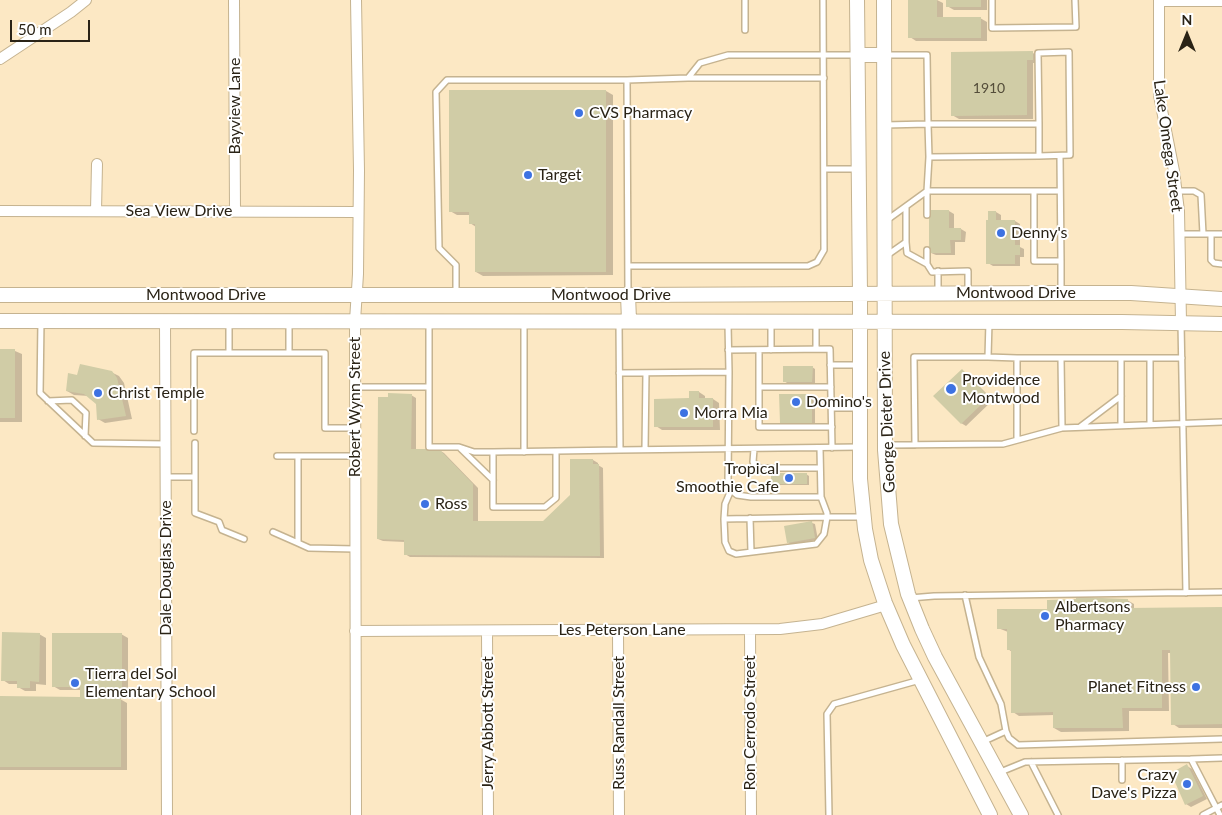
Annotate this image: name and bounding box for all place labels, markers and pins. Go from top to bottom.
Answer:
place label: CVS Pharmacy [589,103,692,123]
marker: CVS Pharmacy [573,107,585,119]
place label: Target [538,165,582,185]
marker: Target [522,169,534,181]
place label: Denny's [1011,223,1067,243]
marker: Denny's [995,227,1007,239]
place label: Providence Montwood [962,370,1040,408]
marker: Providence Montwood [944,382,958,396]
place label: Christ Temple [108,383,204,403]
marker: Christ Temple [92,387,104,399]
place label: Domino's [806,392,872,412]
marker: Domino's [790,396,802,408]
place label: Morra Mia [694,403,768,423]
marker: Morra Mia [678,407,690,419]
place label: Tropical Smoothie Cafe [676,459,779,497]
marker: Tropical Smoothie Cafe [783,472,795,484]
place label: Ross [435,494,467,514]
marker: Ross [419,498,431,510]
place label: Albertsons Pharmacy [1055,597,1130,635]
marker: Albertsons Pharmacy [1039,610,1051,622]
place label: Tierra del Sol Elementary School [85,664,216,702]
marker: Tierra del Sol Elementary School [69,677,81,689]
place label: Planet Fitness [1088,677,1186,697]
marker: Planet Fitness [1190,681,1202,693]
place label: Crazy Dave's Pizza [1091,765,1177,803]
marker: Crazy Dave's Pizza [1181,778,1193,790]

